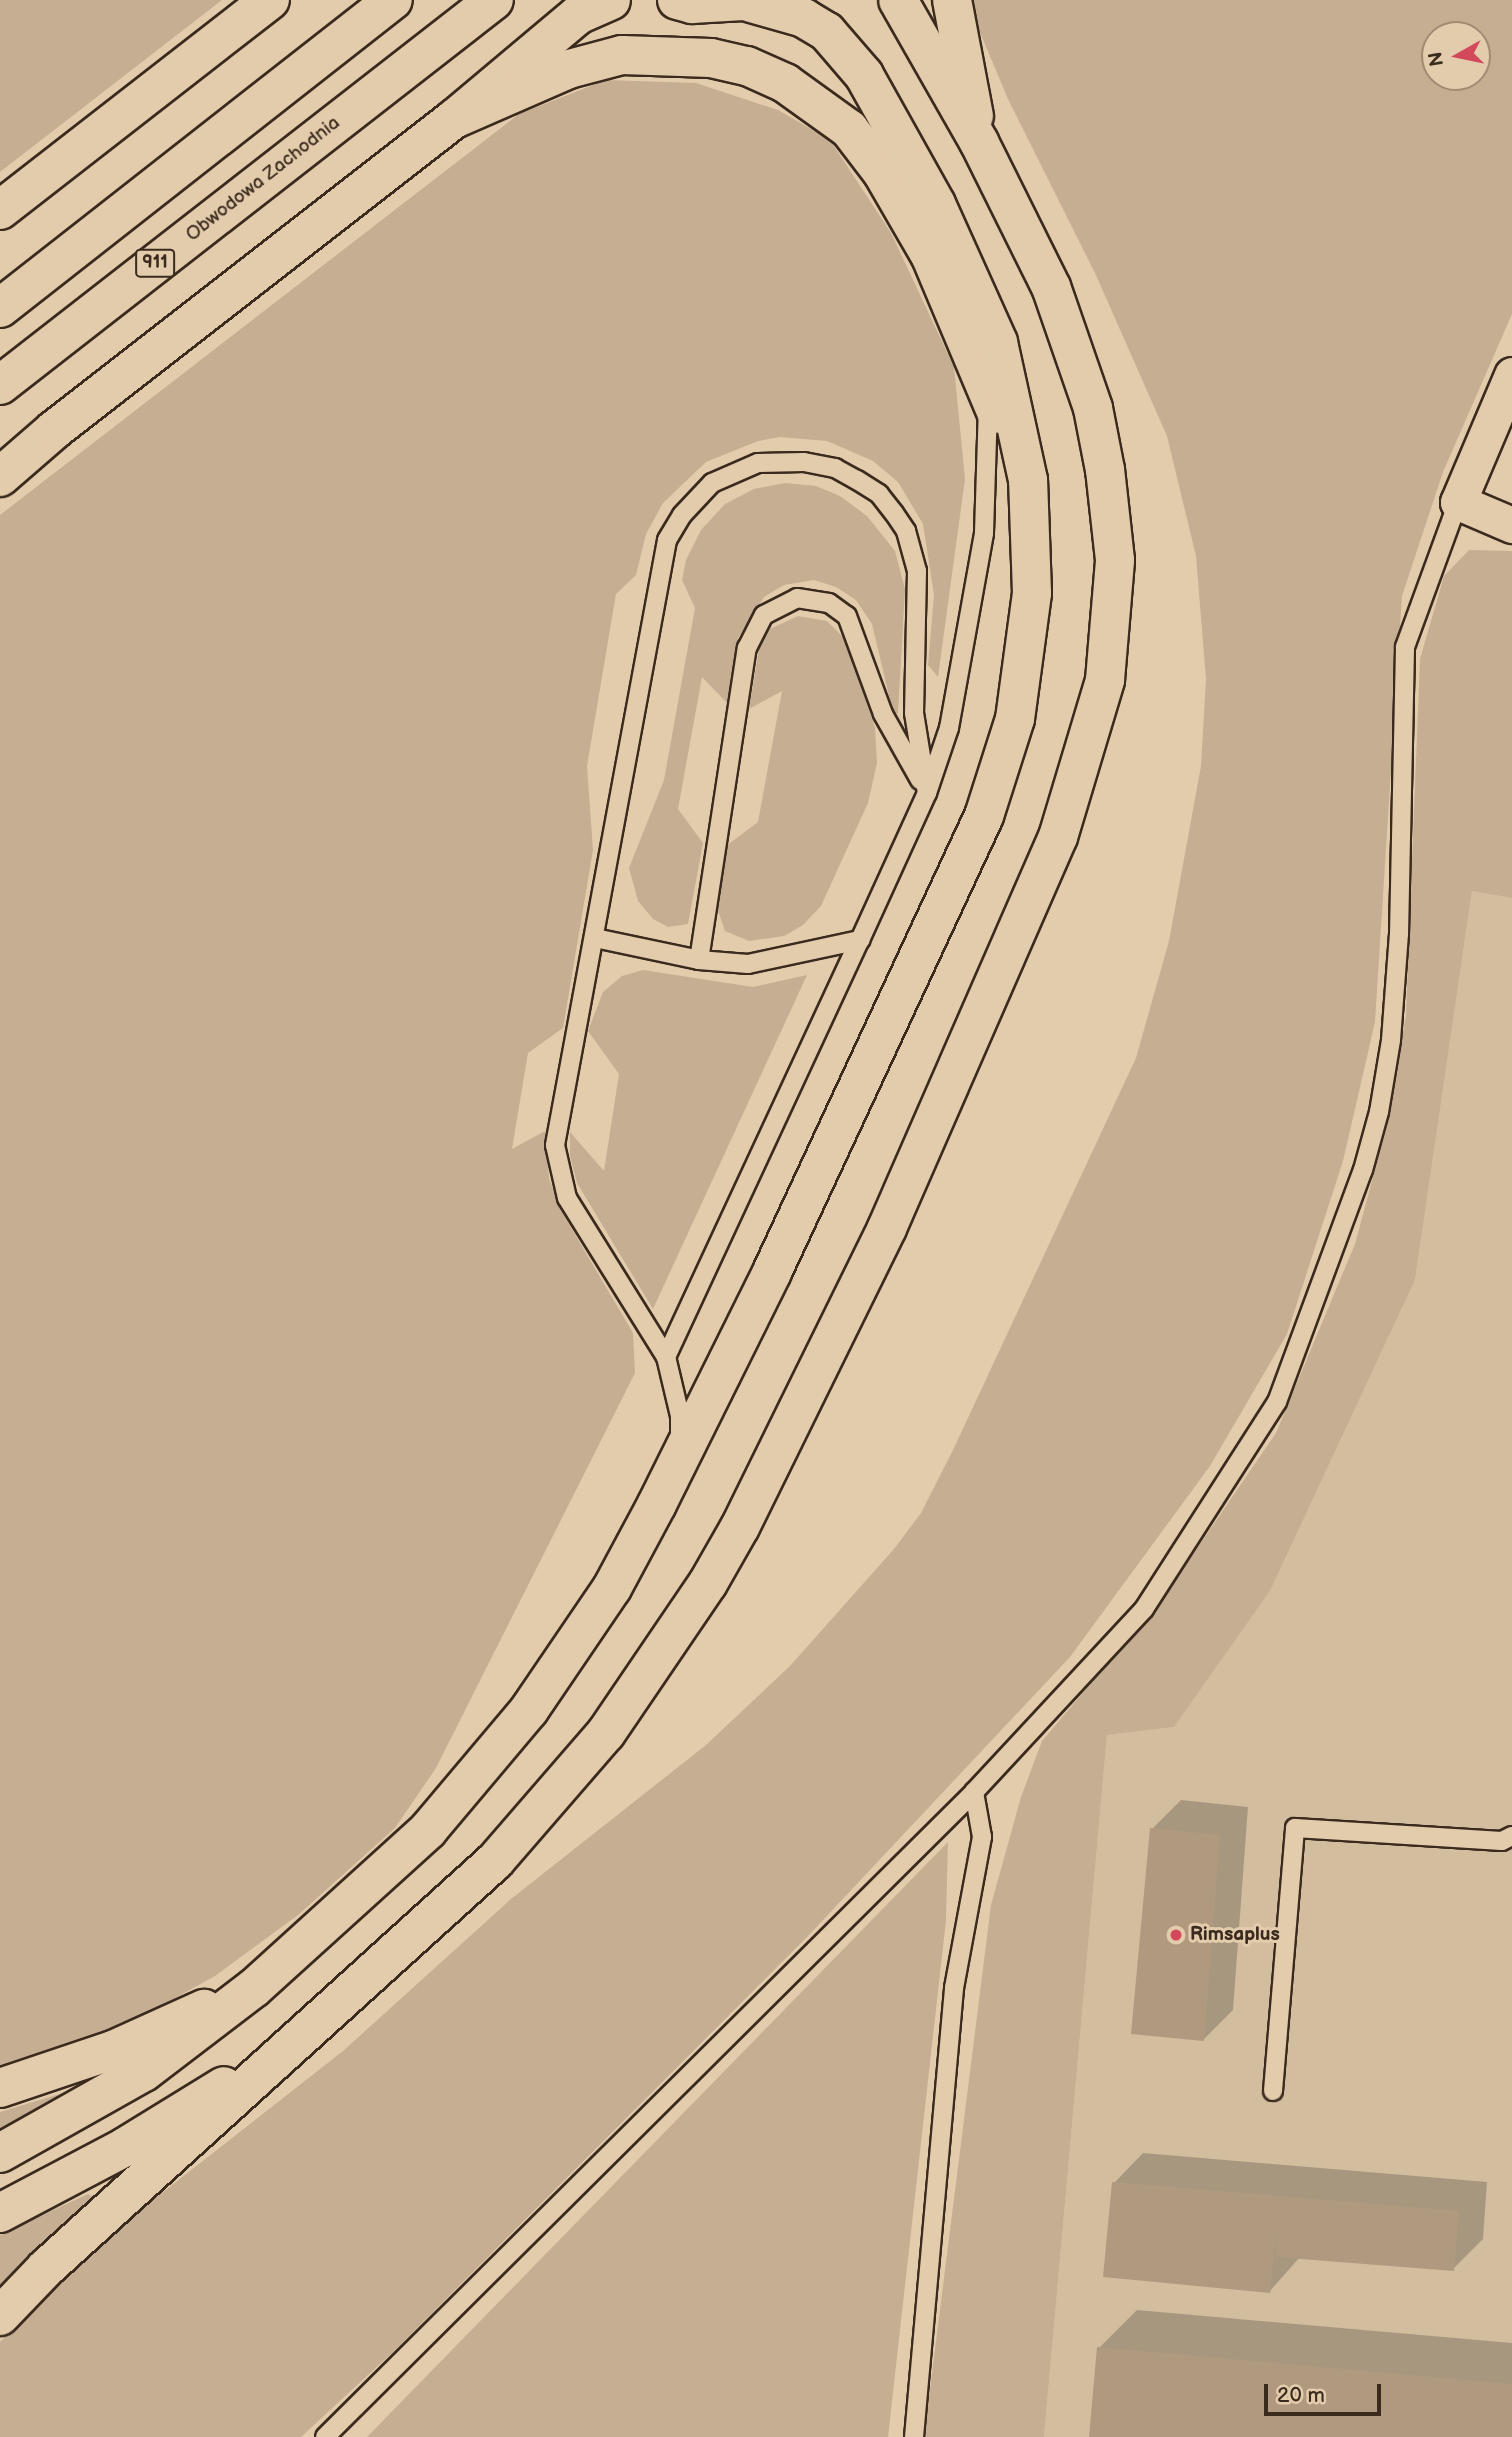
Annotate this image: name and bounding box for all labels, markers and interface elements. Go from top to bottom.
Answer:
north arrow [1421,21,1491,91]
text: N [1424,50,1449,68]
street label: Obwodowa Zachodnia [181,112,345,246]
road number: 911 [134,248,176,278]
place label: Rimsaplus [1190,1924,1280,1946]
marker: Rimsaplus [1168,1927,1184,1943]
scale bar [1267,2370,1384,2414]
text: 20 m [1277,2383,1325,2408]

